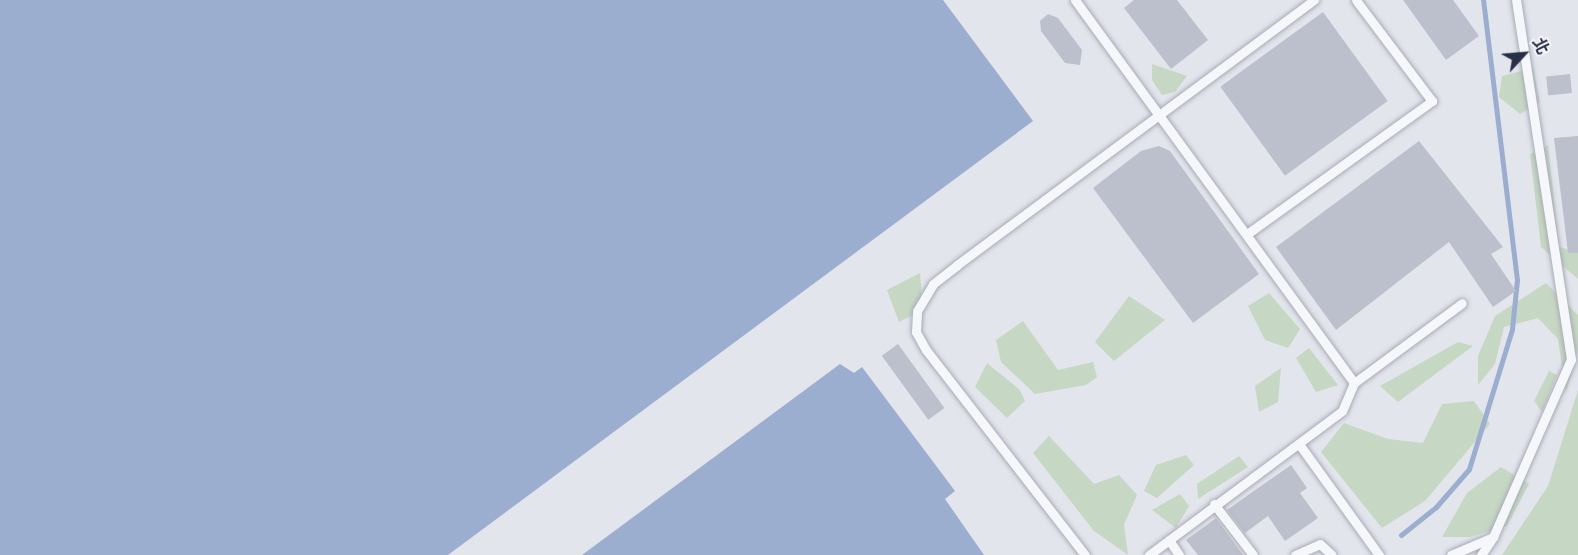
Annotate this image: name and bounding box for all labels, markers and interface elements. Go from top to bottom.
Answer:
north arrow [1494,24,1554,84]
text: 北 [1529,35,1553,57]

